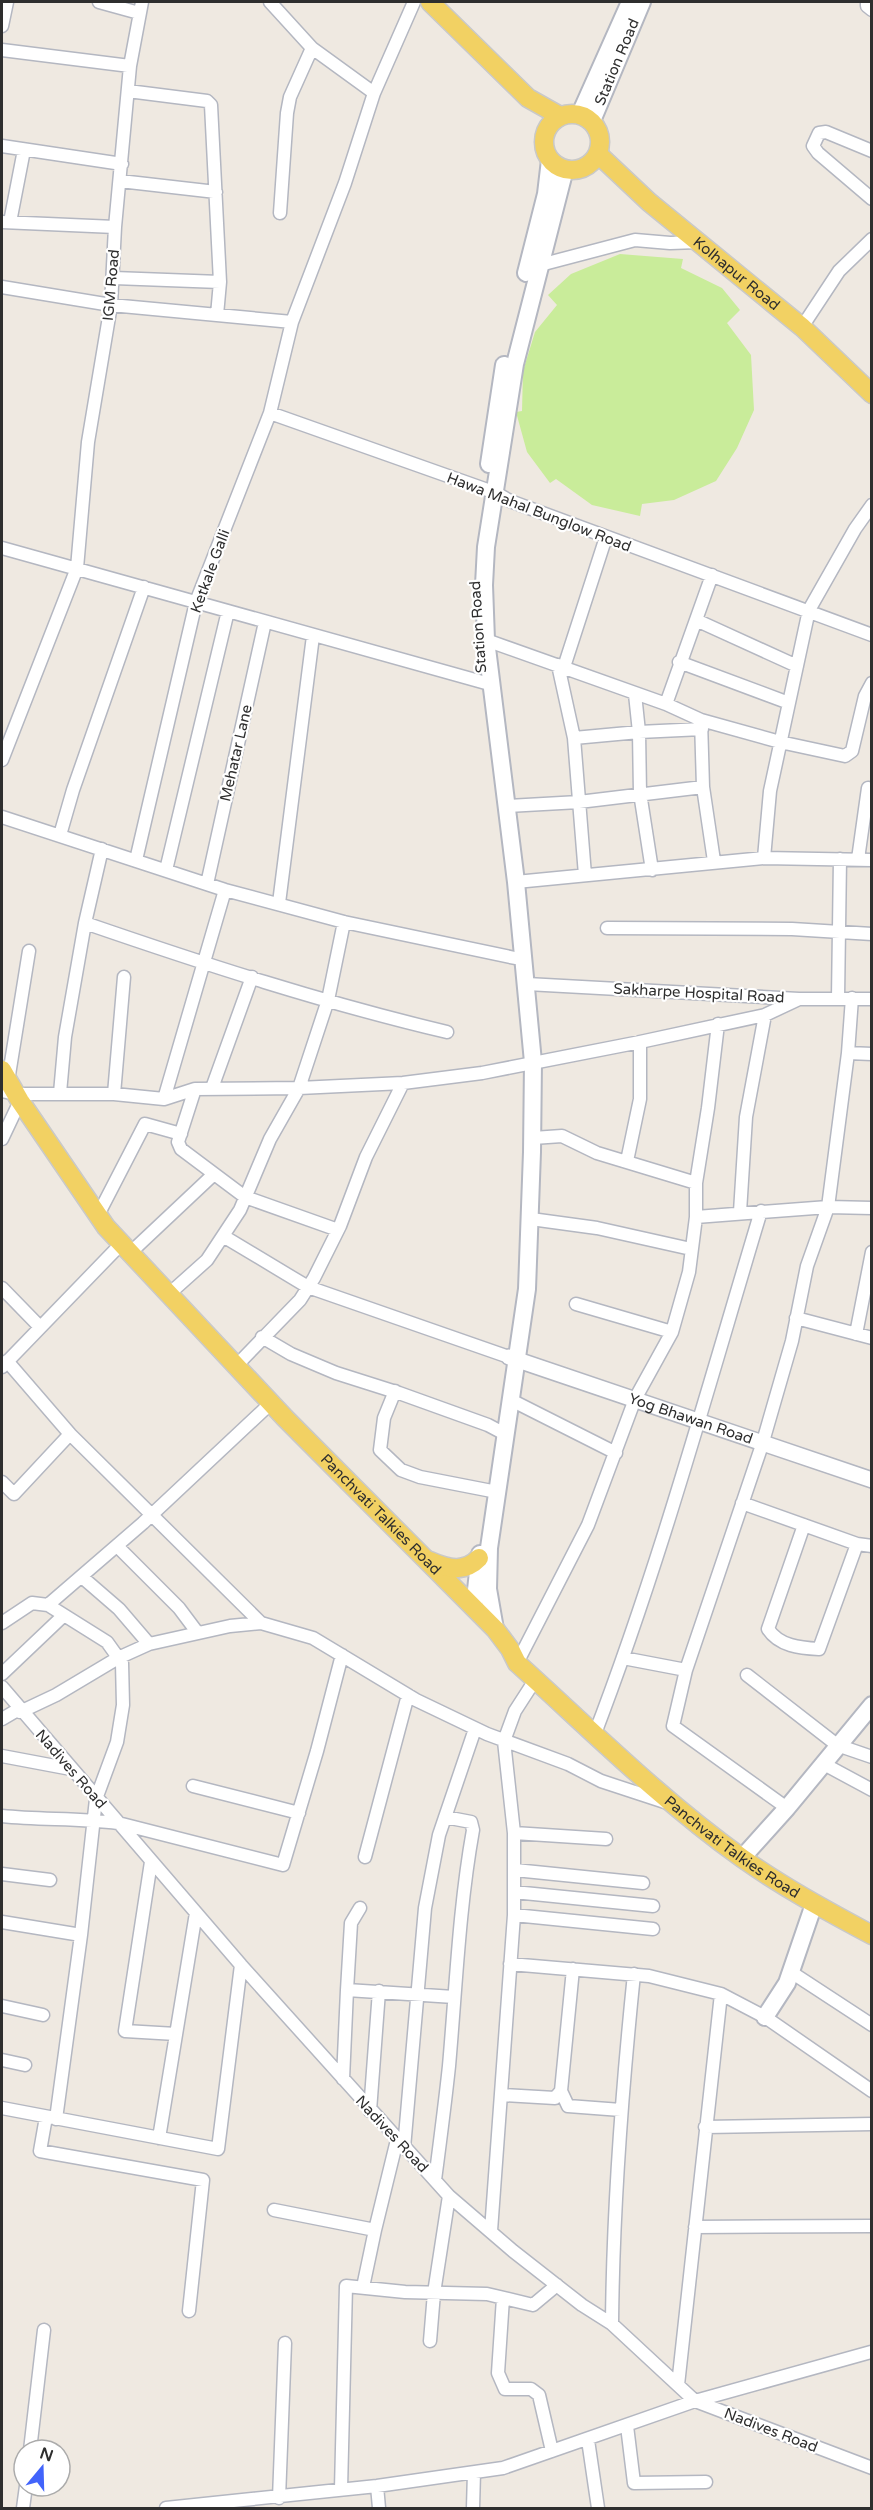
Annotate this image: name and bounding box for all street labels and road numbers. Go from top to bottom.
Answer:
street label: Station Road [591,16,643,108]
street label: Kolhapur Road [690,233,783,314]
street label: IGM Road [99,248,123,322]
street label: Hawa Mahal Bunglow Road [444,468,634,556]
street label: Ketkale Galli [187,527,233,615]
street label: Station Road [466,580,490,674]
street label: Mehatar Lane [216,703,256,803]
street label: Sakharpe Hospital Road [613,980,785,1006]
street label: Yog Bhawan Road [627,1389,755,1448]
street label: Panchvati Talkies Road [317,1450,445,1578]
street label: Nadives Road [32,1726,110,1812]
street label: Panchvati Talkies Road [661,1792,803,1902]
street label: Nadives Road [352,2092,432,2176]
street label: Nadives Road [722,2404,820,2456]

